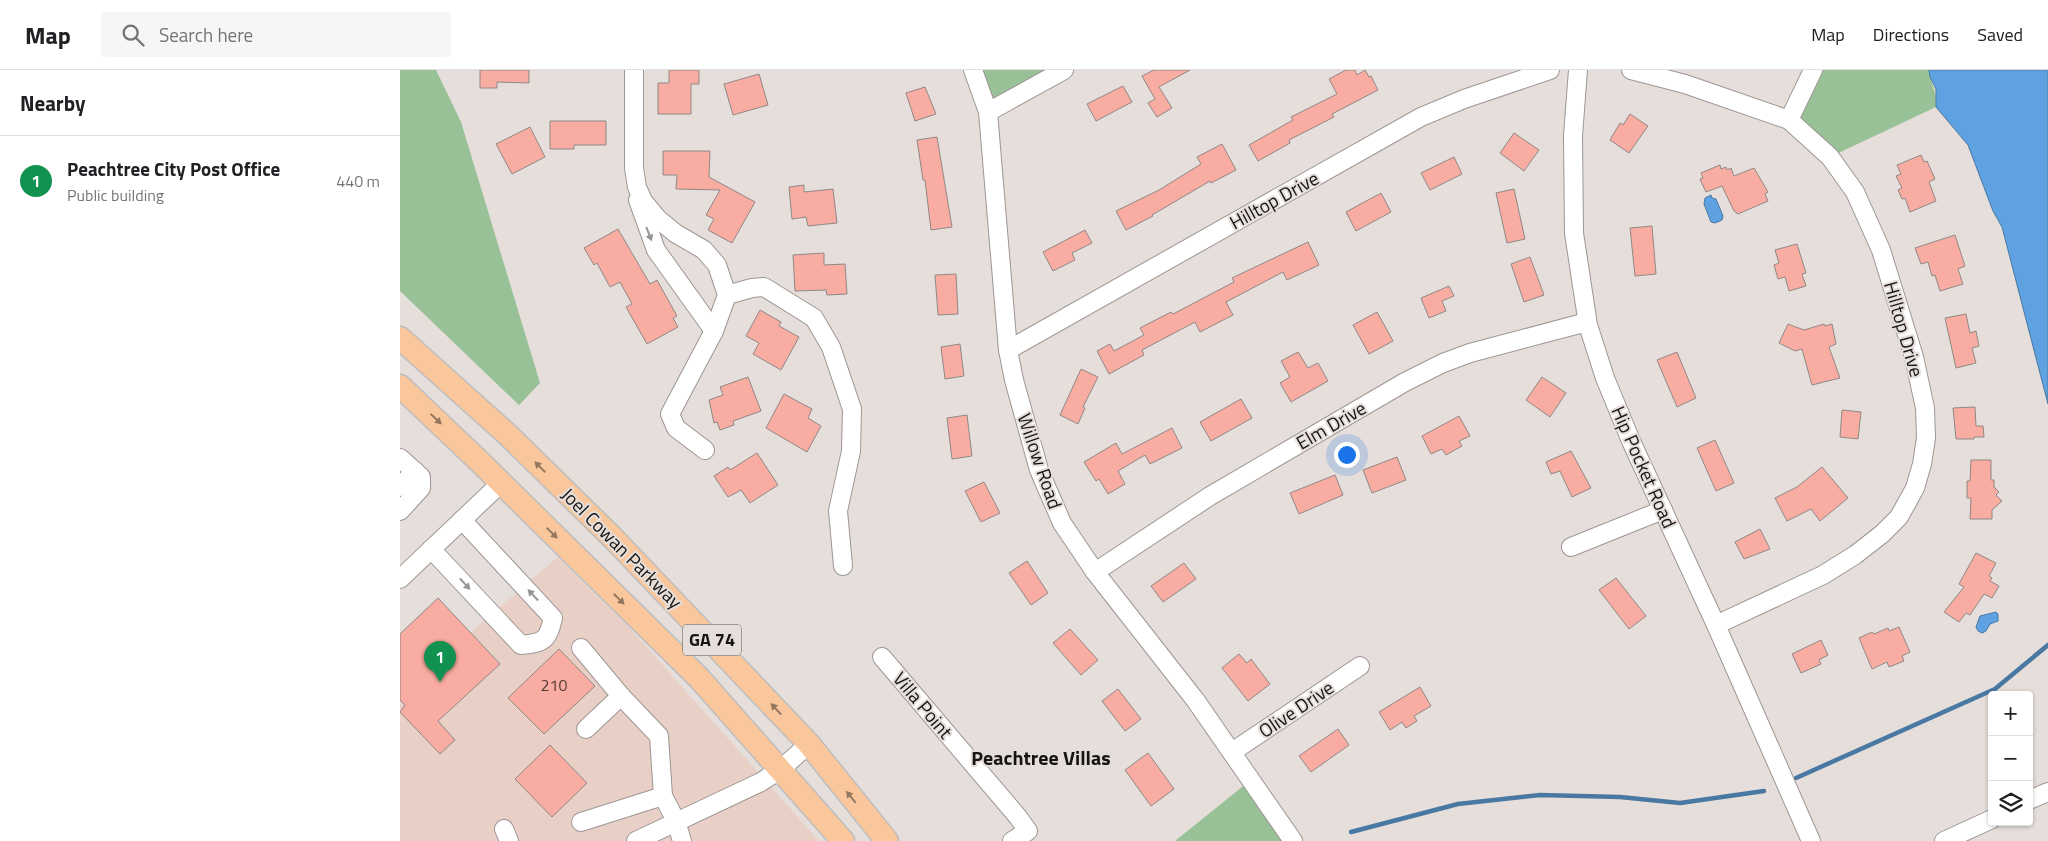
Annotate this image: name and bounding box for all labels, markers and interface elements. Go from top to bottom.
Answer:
search box [101,12,451,57]
text: Map [25,17,71,53]
text: Search here [159,20,253,49]
icon: search [119,21,147,49]
text: Map [1811,21,1845,48]
text: Directions [1873,21,1949,48]
text: Saved [1977,21,2023,48]
text: Nearby [20,87,85,119]
text: Peachtree City Post Office [67,154,280,183]
street label: Hilltop Drive [1224,163,1324,236]
text: 1 [32,169,40,193]
text: 440 m [336,169,380,193]
text: Public building [67,183,164,207]
one-way arrow [645,227,653,242]
street label: Hilltop Drive [1877,278,1932,380]
street label: Elm Drive [1290,393,1371,456]
street label: Hip Pocket Road [1605,401,1684,533]
street label: Willow Road [1011,409,1070,513]
one-way arrow [429,413,441,425]
your location [1334,442,1360,468]
one-way arrow [535,461,547,473]
street label: Joel Cowan Parkway [555,480,690,615]
one-way arrow [546,526,558,538]
one-way arrow [459,578,471,590]
one-way arrow [527,590,539,602]
one-way arrow [613,593,625,605]
road number: GA 74 [683,624,741,656]
pin: 1 [424,641,456,682]
street label: Villa Point [887,665,960,745]
house number: 210 [541,673,567,697]
street label: Olive Drive [1252,673,1339,744]
map controls [1988,691,2033,826]
button: + [1988,691,2033,736]
one-way arrow [770,703,782,715]
button: − [1988,736,2033,781]
district label: Peachtree Villas [971,742,1111,773]
button: layers [1988,781,2033,826]
one-way arrow [846,791,857,804]

